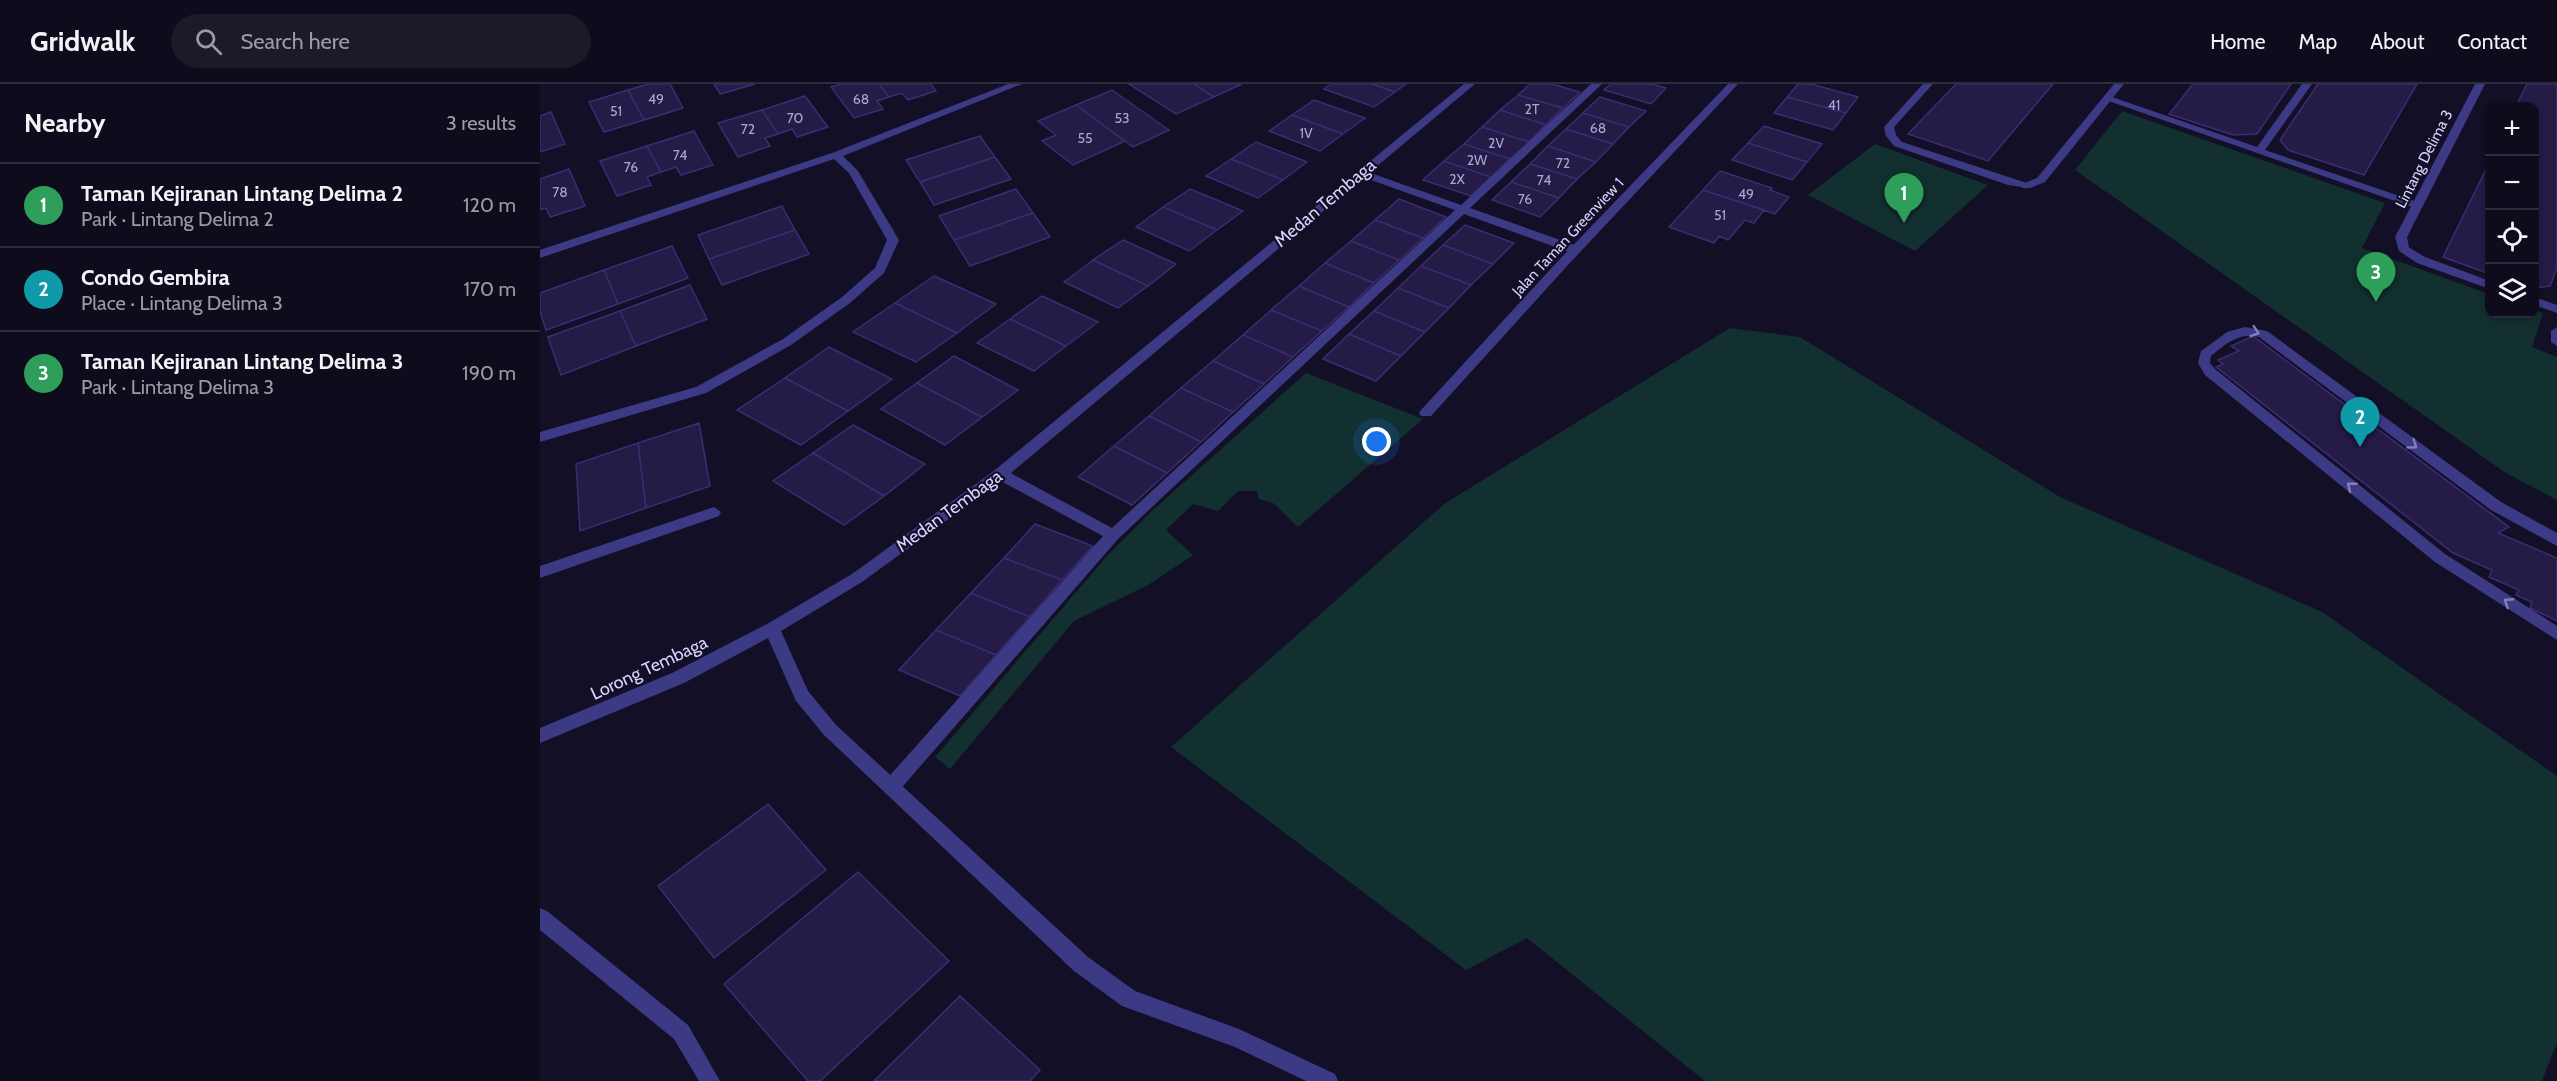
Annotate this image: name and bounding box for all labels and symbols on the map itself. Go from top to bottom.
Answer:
house number: 49 [648,90,664,108]
house number: 68 [853,90,869,108]
house number: 41 [1828,96,1840,114]
house number: 2T [1525,100,1540,118]
house number: 51 [610,102,622,120]
street label: Lintang Delima 3 [2392,107,2456,211]
house number: 70 [787,109,804,127]
house number: 53 [1114,109,1130,127]
house number: 68 [1590,119,1606,137]
house number: 72 [741,120,755,138]
house number: 1V [1299,124,1313,142]
house number: 55 [1077,129,1093,147]
house number: 2V [1488,134,1504,152]
house number: 74 [673,146,687,164]
house number: 2W [1467,151,1488,169]
street label: Medan Tembaga [1270,154,1381,252]
house number: 72 [1556,154,1570,172]
house number: 76 [624,158,638,176]
house number: 2X [1449,170,1466,188]
house number: 74 [1537,171,1551,189]
street label: Jalan Taman Greenview 1 [1508,174,1628,301]
pin: 1 [1884,174,1924,223]
house number: 78 [552,183,568,201]
house number: 49 [1738,185,1754,203]
house number: 76 [1518,190,1532,208]
house number: 51 [1714,206,1726,224]
pin: 3 [2356,252,2396,302]
one-way arrow [2249,325,2260,337]
pin: 2 [2340,398,2380,447]
your location [1362,427,1391,456]
one-way arrow [2407,438,2418,449]
street label: Medan Tembaga [892,465,1007,557]
one-way arrow [2347,482,2358,493]
one-way arrow [2504,598,2514,610]
street label: Lorong Tembaga [587,631,711,705]

